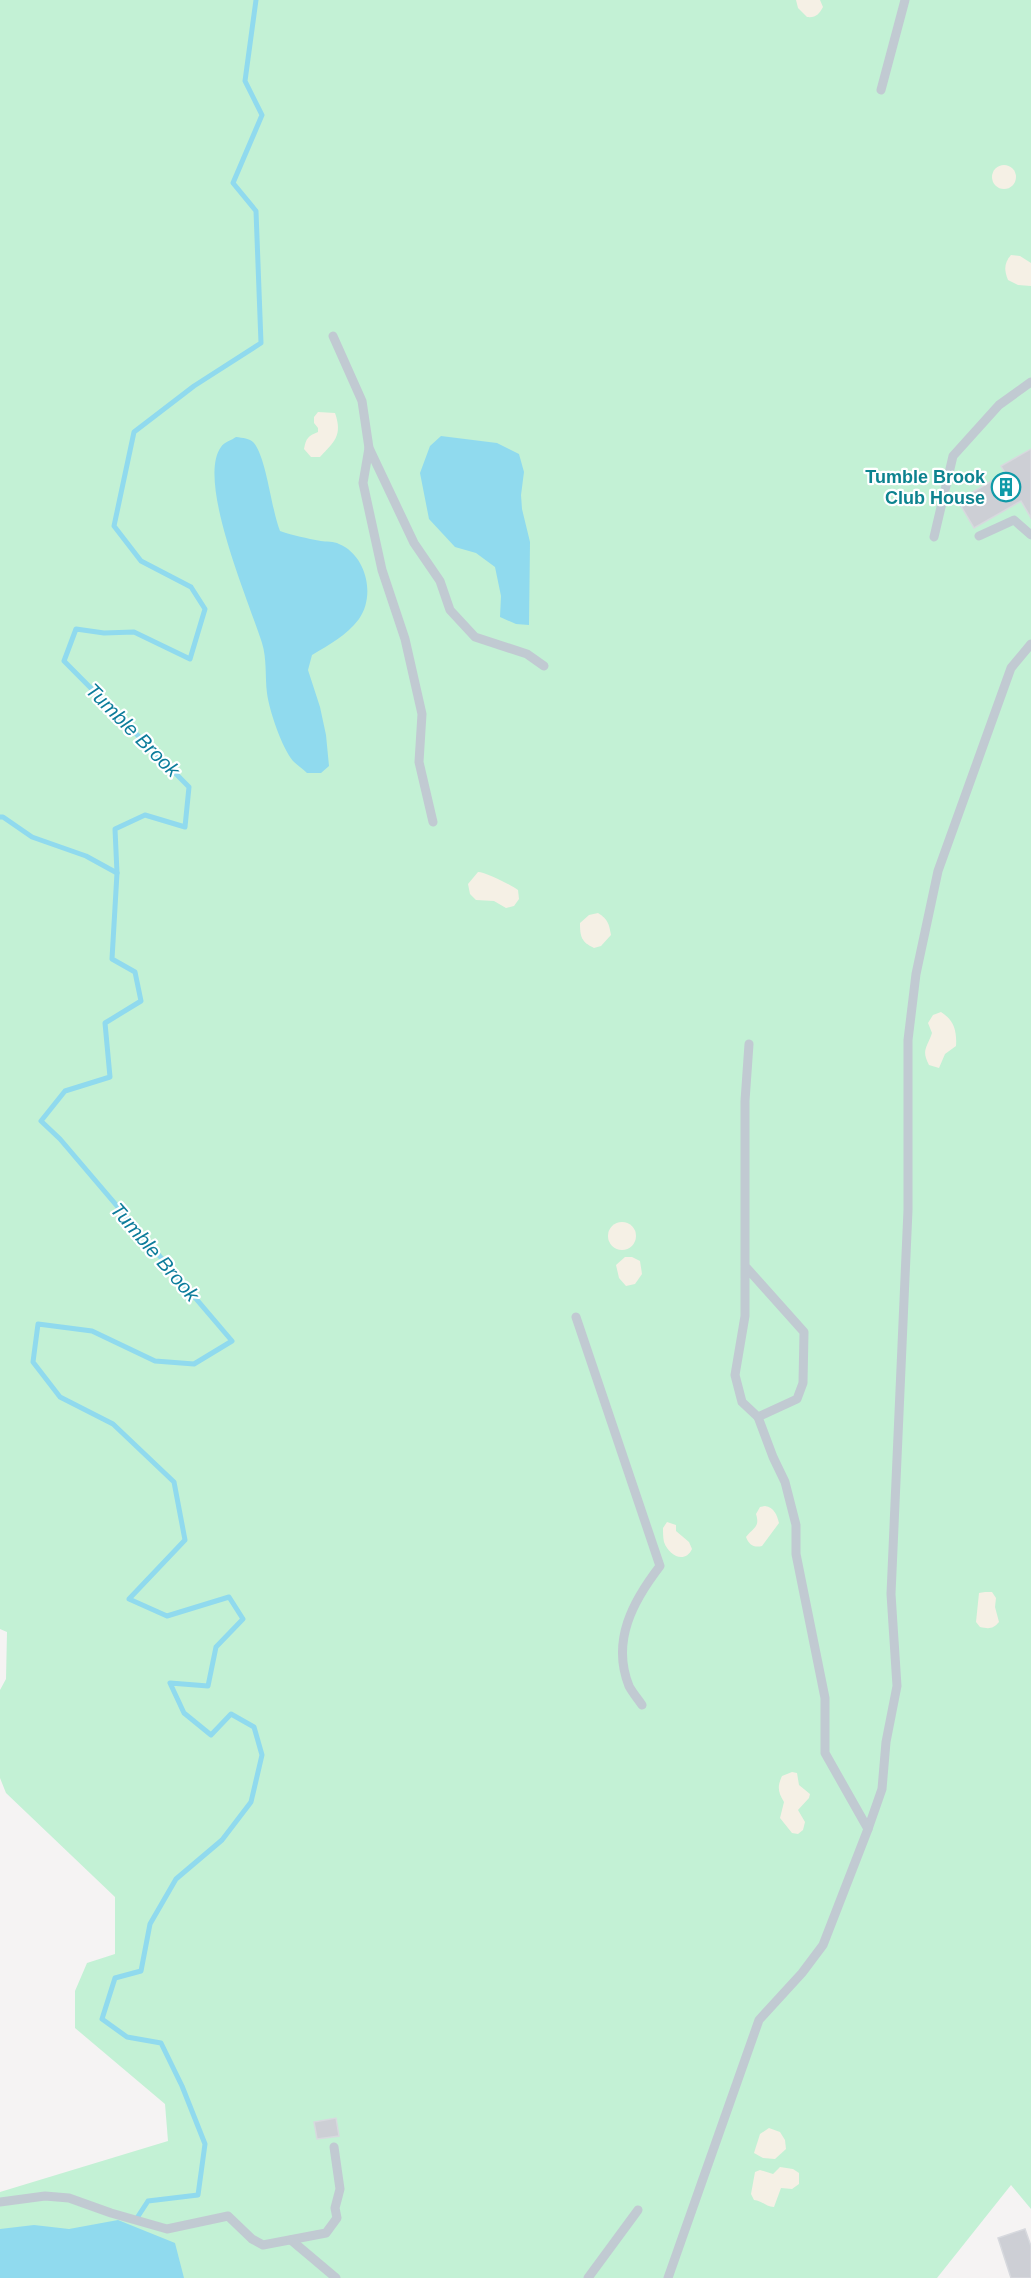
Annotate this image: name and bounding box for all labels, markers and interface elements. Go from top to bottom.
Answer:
place label: Tumble Brook Club House [865,467,986,508]
building icon: Tumble Brook Club House [990,471,1022,503]
water label: Tumble Brook [82,679,185,782]
water label: Tumble Brook [106,1198,204,1306]

